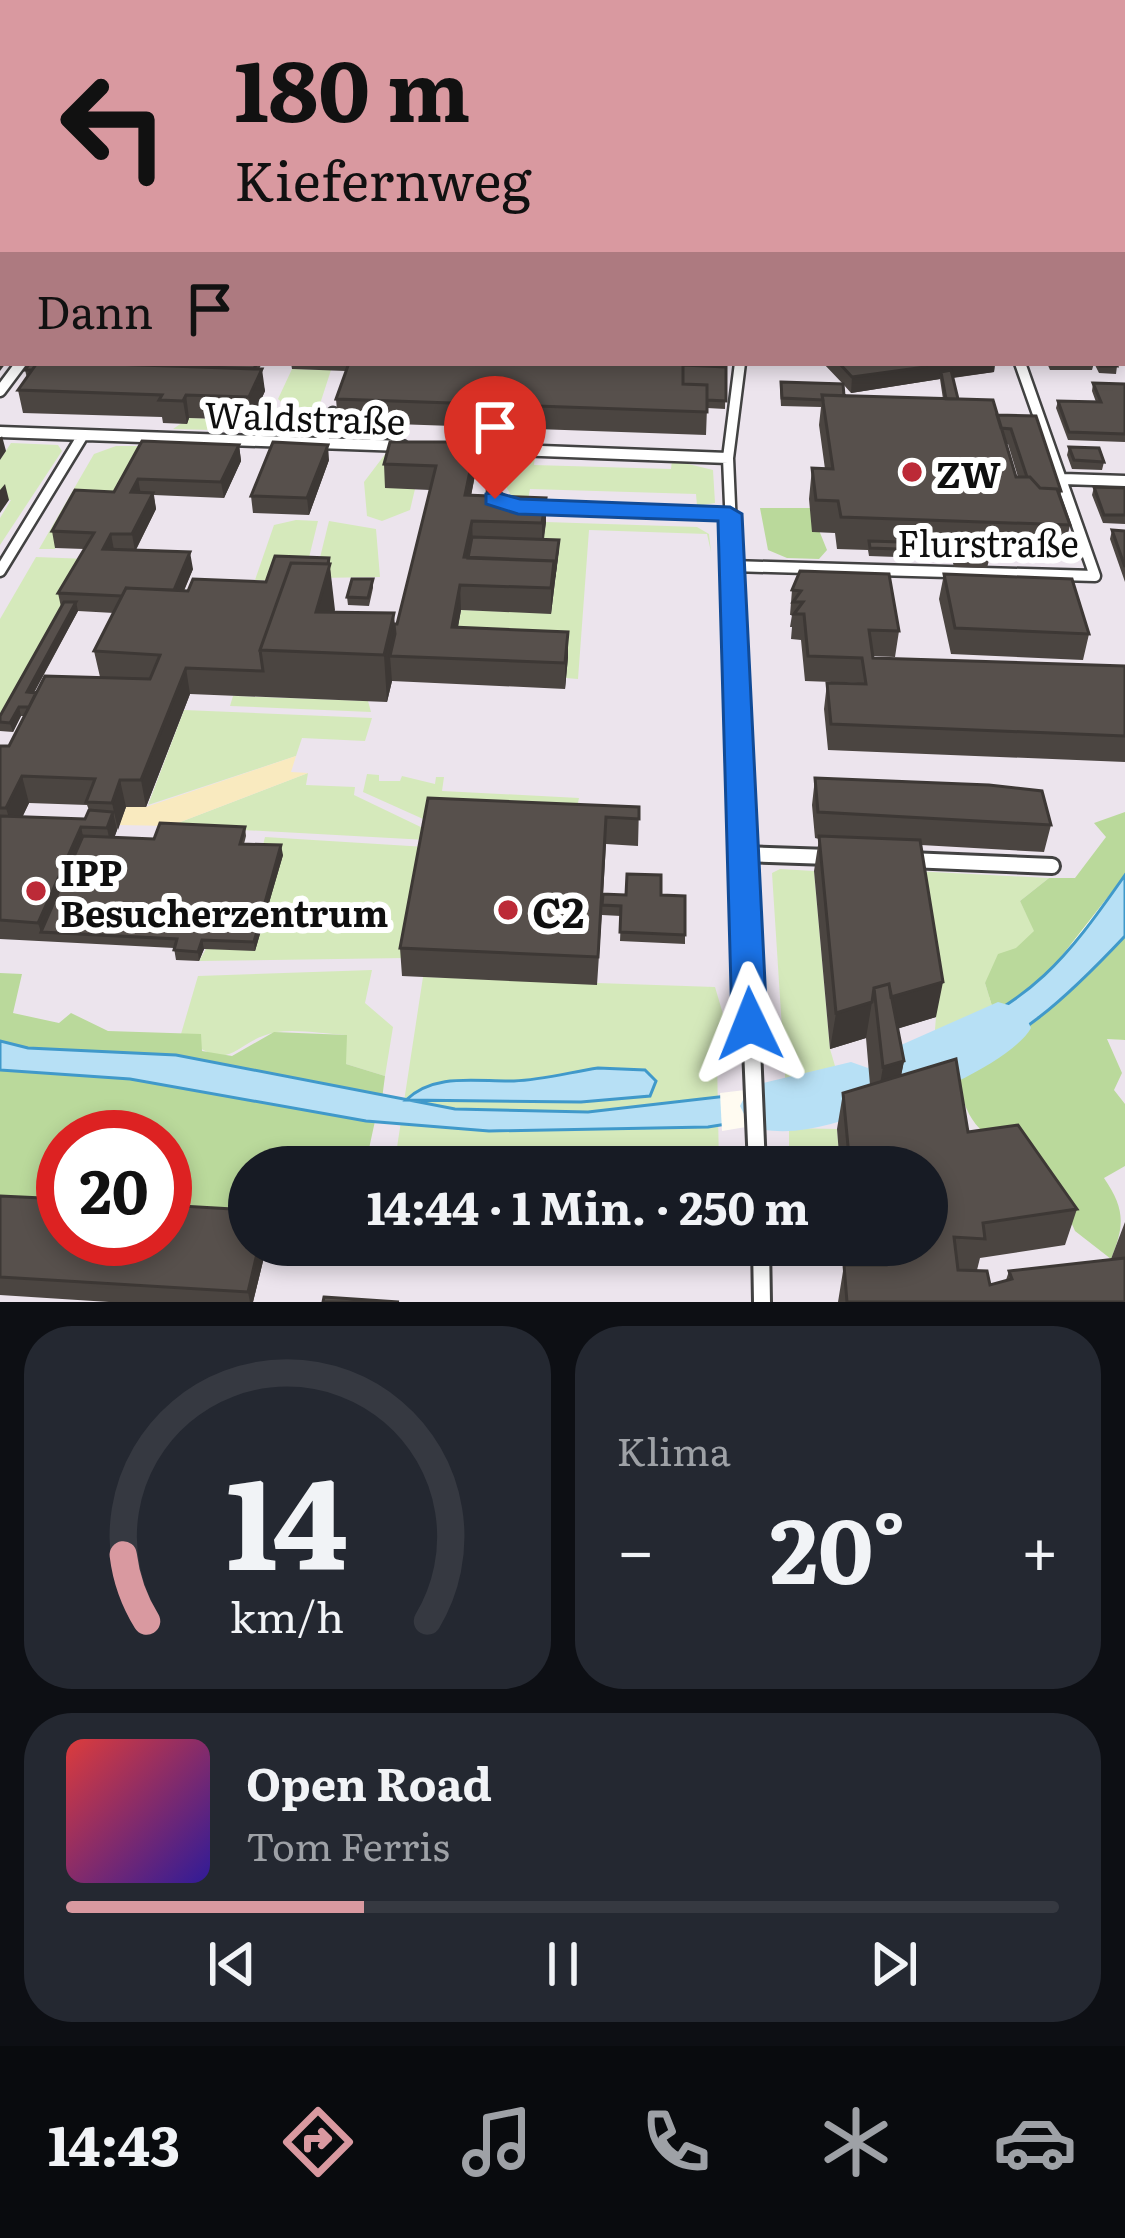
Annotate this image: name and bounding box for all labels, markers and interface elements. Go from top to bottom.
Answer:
text: 180 m [234,23,471,148]
icon: left [36,48,192,204]
text: Kiefernweg [234,137,532,218]
text: Dann [36,276,153,343]
icon: arrive [177,276,243,342]
pin [444,376,546,499]
street label: Waldstraße [204,386,406,446]
icon: arrive [462,394,528,460]
place label: ZW [936,446,1001,499]
marker: ZW [899,459,925,485]
street label: Flurstraße [897,515,1079,568]
place label: IPP Besucherzentrum [60,844,389,938]
marker: IPP Besucherzentrum [23,878,49,904]
place label: C2 [532,879,584,941]
marker: C2 [495,897,521,923]
position arrow [687,961,813,1087]
speed limit sign: 20 [36,1110,192,1266]
text: 14:44 · 1 Min. · 250 m [367,1172,809,1239]
text: Klima [617,1420,731,1478]
text: 14 [226,1423,348,1608]
text: 20° [770,1478,906,1612]
text: − [617,1497,655,1595]
text: + [1021,1497,1059,1595]
text: km/h [230,1582,344,1645]
text: Open Road [246,1748,492,1815]
text: Tom Ferris [246,1815,450,1873]
icon: previous [199,1931,265,1997]
icon: pause [530,1931,596,1997]
icon: next [861,1931,927,1997]
icon: directions [276,2100,360,2184]
icon: music [455,2100,539,2184]
icon: phone [634,2100,718,2184]
icon: climate [814,2100,898,2184]
icon: car [993,2100,1077,2184]
text: 14:43 [48,2102,180,2183]

